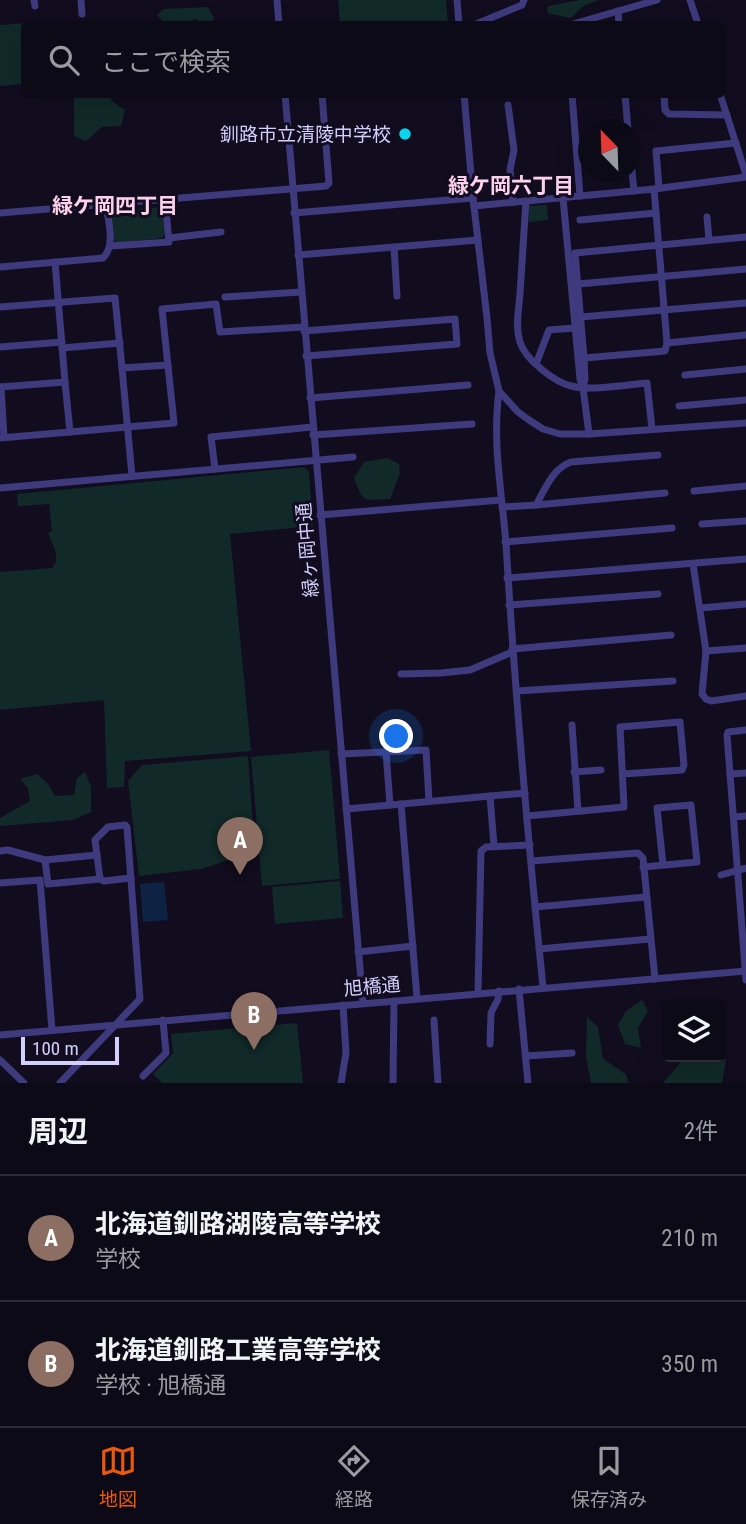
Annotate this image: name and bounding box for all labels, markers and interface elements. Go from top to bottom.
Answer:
search box [21,21,725,98]
icon: search [45,41,83,79]
text: ここで検索 [101,47,231,77]
north arrow [578,119,641,182]
place label: 釧路市立清陵中学校 [220,123,391,146]
marker: 釧路市立清陵中学校 [397,126,413,142]
district label: 緑ケ岡六丁目 [448,174,574,198]
district label: 緑ケ岡四丁目 [52,194,178,218]
street label: 緑ヶ岡中通 [292,502,323,598]
your location [379,719,413,753]
pin: A [217,817,263,875]
street label: 旭橋通 [343,973,401,1000]
pin: B [231,992,277,1050]
map controls [662,999,725,1062]
button: layers [662,999,725,1062]
scale bar [21,1034,119,1066]
text: 100 m [32,1037,79,1060]
text: 周辺 [28,1114,88,1149]
text: 2件 [684,1118,718,1145]
text: 北海道釧路湖陵高等学校 [95,1209,381,1239]
text: A [44,1225,58,1252]
text: 210 m [661,1225,718,1252]
text: 学校 [95,1246,141,1273]
text: 北海道釧路工業高等学校 [95,1335,381,1365]
text: B [45,1351,57,1378]
text: 350 m [661,1351,718,1378]
text: 学校 · 旭橋通 [95,1372,226,1399]
tab: 地図 [99,1442,137,1511]
tab: 経路 [335,1442,373,1511]
tab: 保存済み [571,1442,647,1511]

